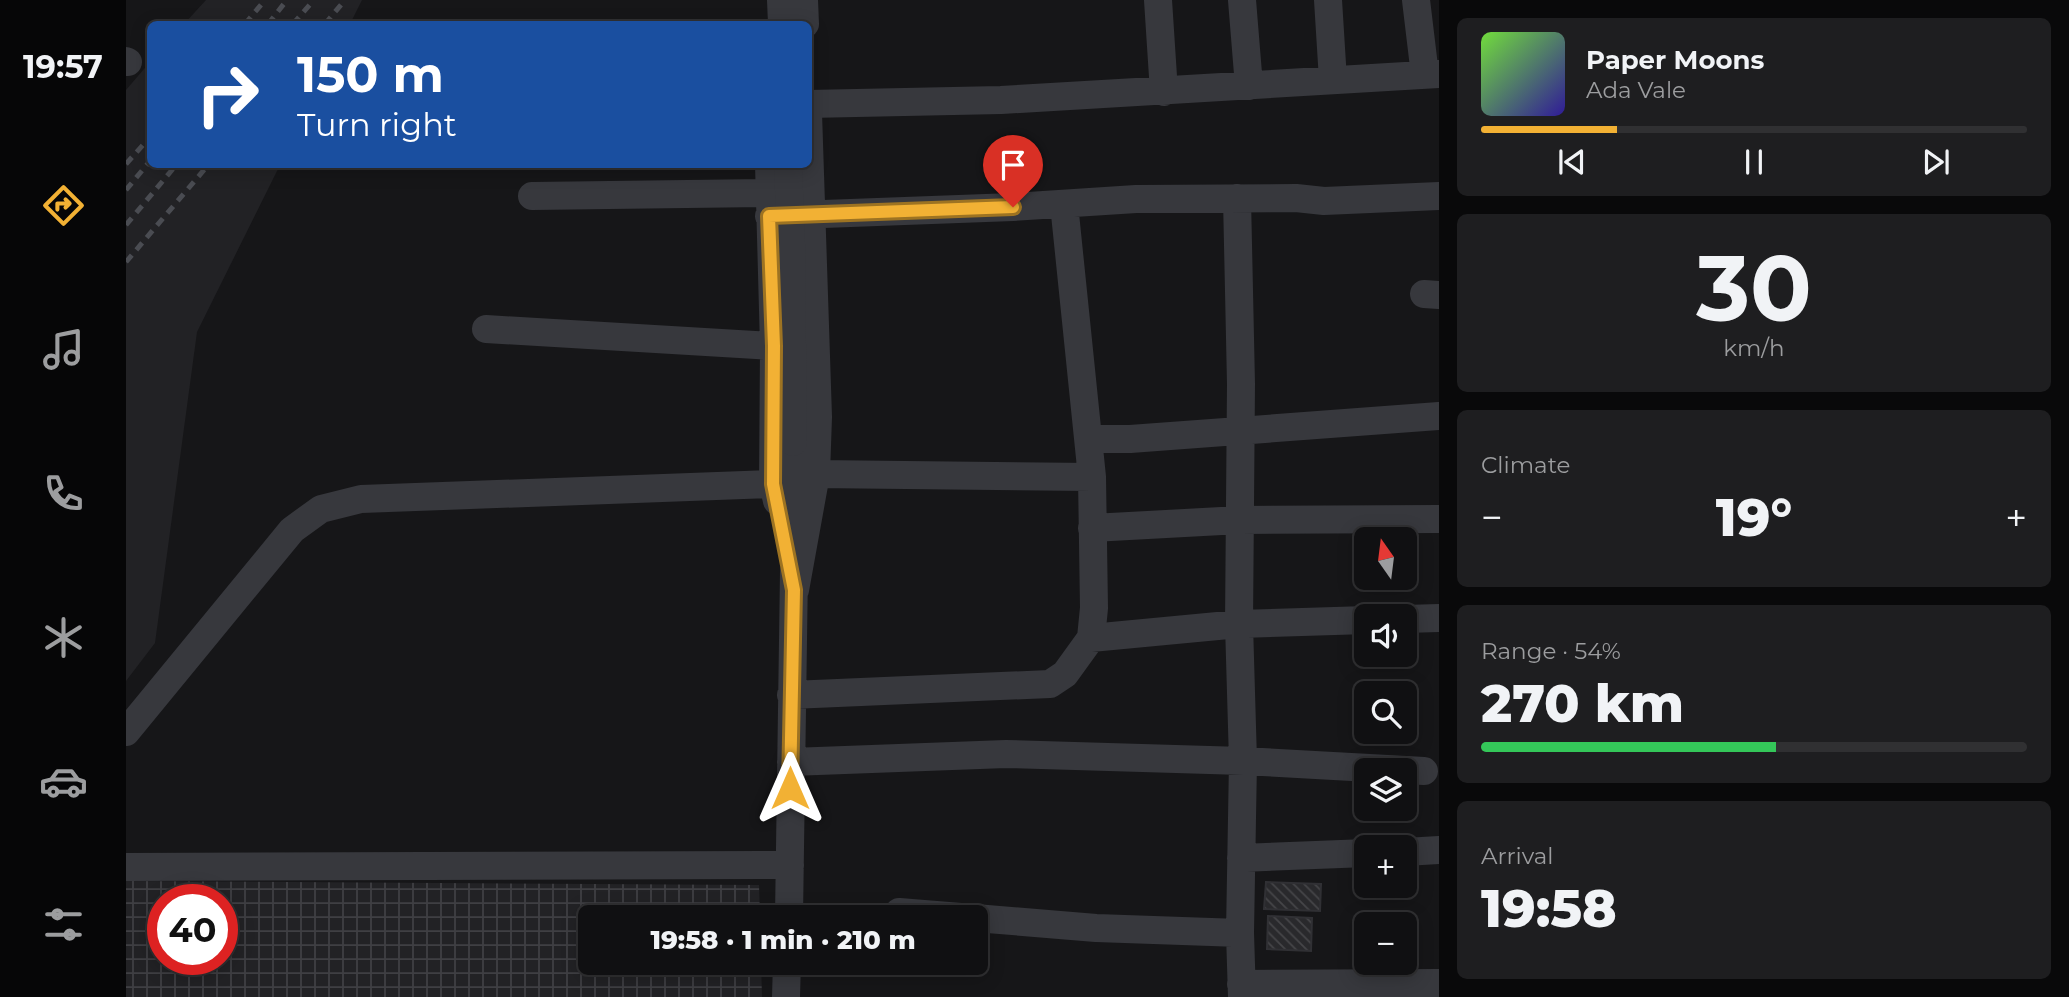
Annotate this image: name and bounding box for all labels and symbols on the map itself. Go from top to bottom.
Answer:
pin [983,135,1043,207]
north arrow [1354,527,1418,590]
position arrow [753,751,827,825]
speed limit sign: 40 [147,884,238,975]

